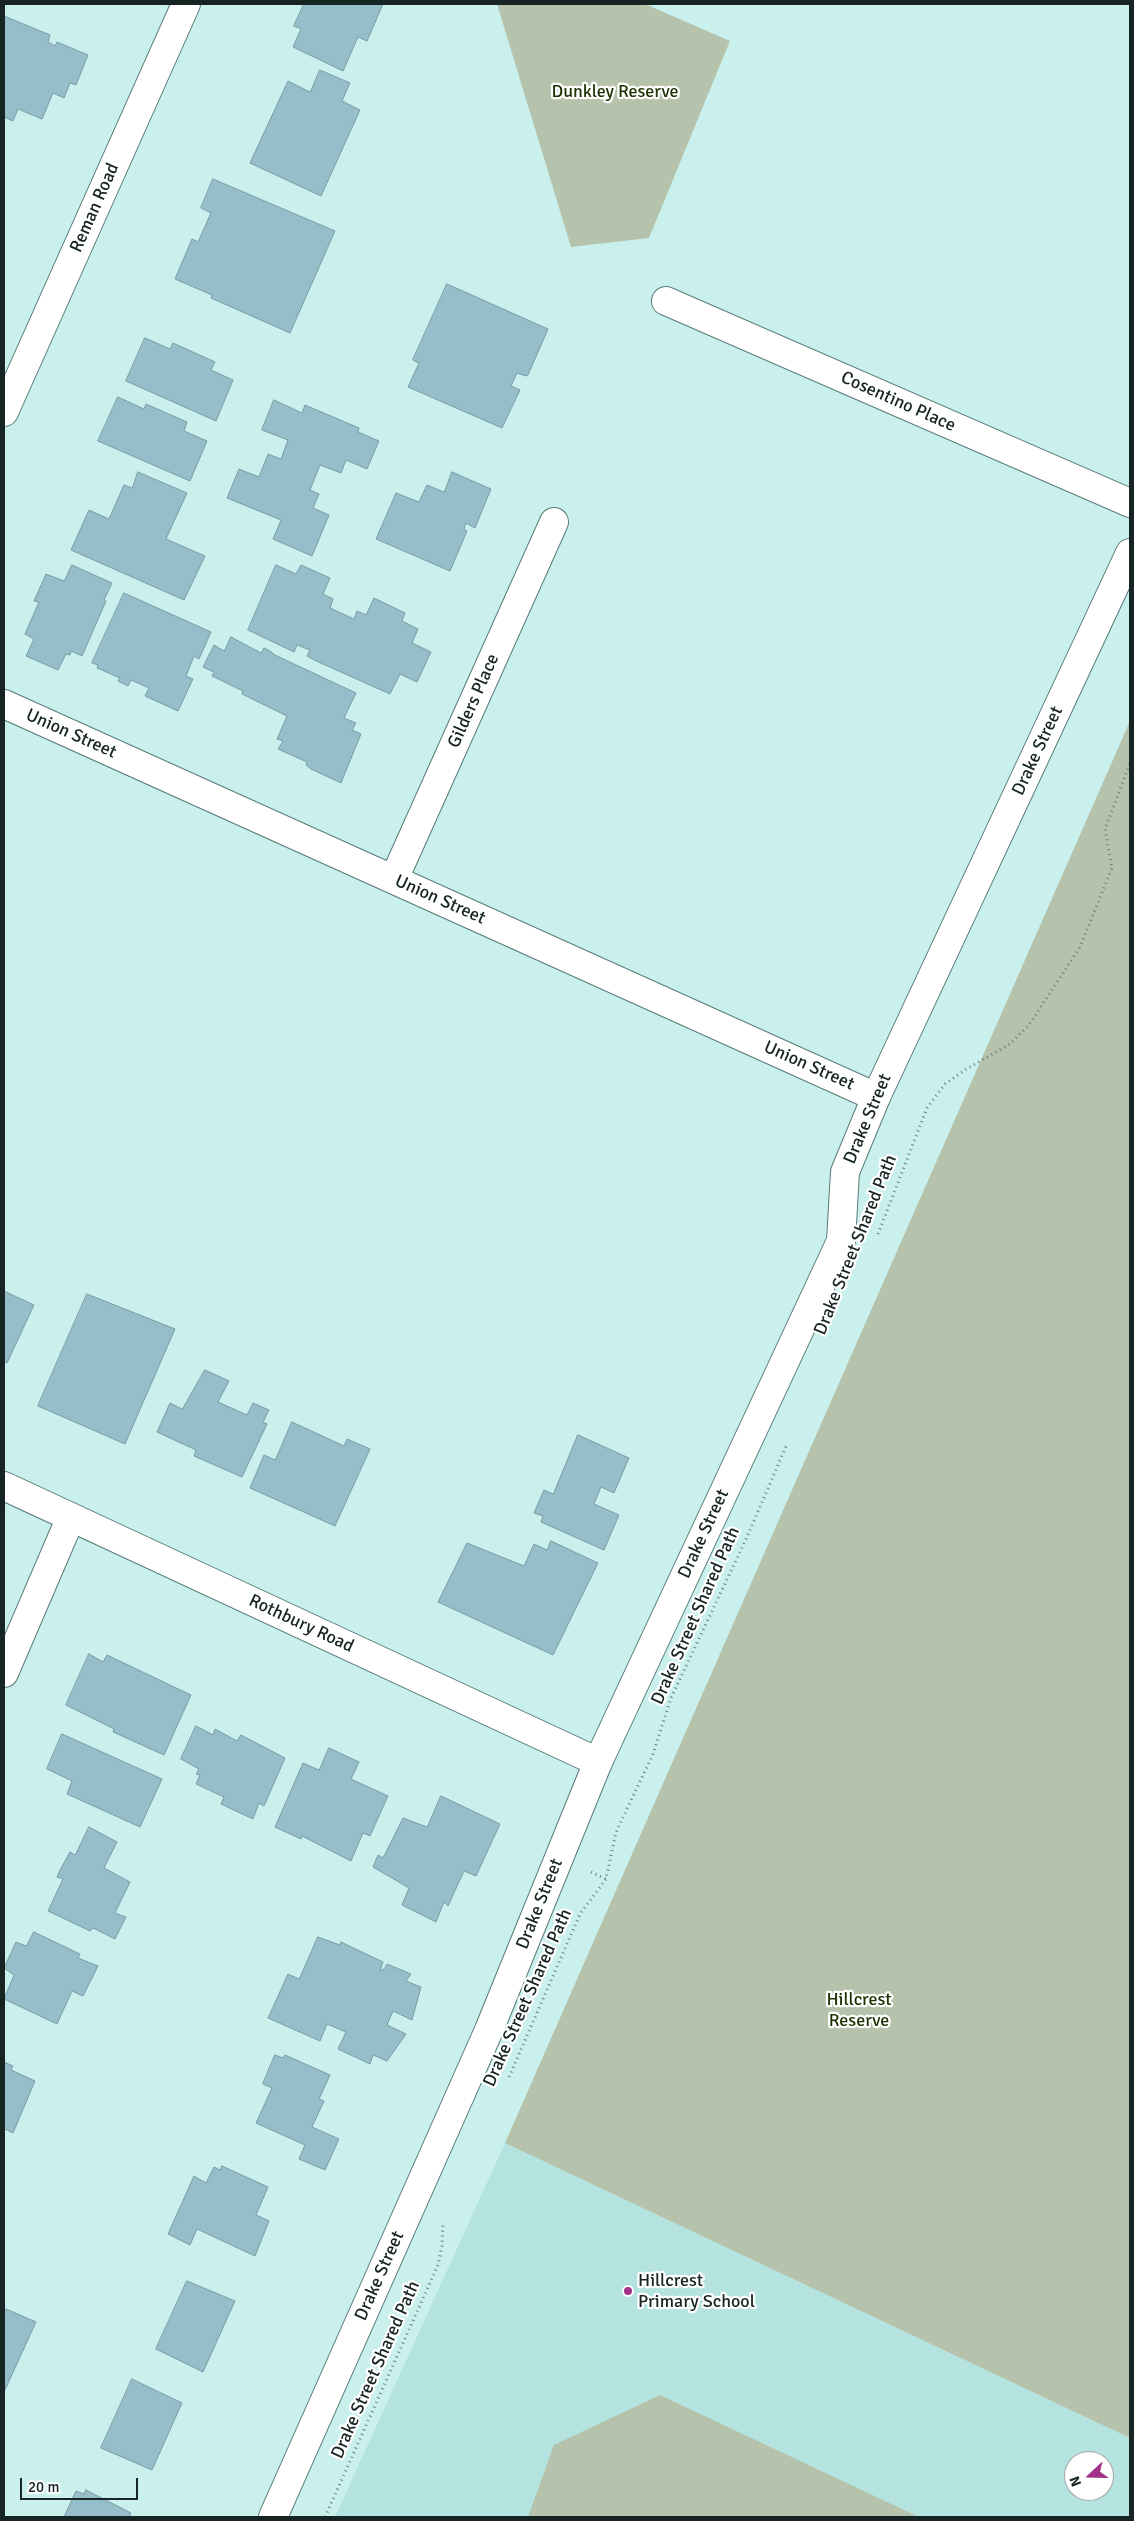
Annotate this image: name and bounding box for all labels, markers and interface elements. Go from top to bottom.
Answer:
park label: Dunkley Reserve [552,81,678,103]
street label: Reman Road [66,160,124,256]
street label: Cosentino Place [837,367,959,437]
street label: Gilders Place [444,651,504,751]
street label: Drake Street [1008,703,1068,799]
street label: Union Street [22,704,120,764]
street label: Union Street [391,870,489,930]
street label: Union Street [760,1036,858,1096]
street label: Drake Street [839,1071,897,1167]
street label: Drake Street Shared Path [810,1152,902,1338]
street label: Drake Street [674,1486,734,1582]
street label: Drake Street Shared Path [647,1524,745,1708]
street label: Rothbury Road [245,1590,357,1658]
street label: Drake Street [512,1856,568,1952]
street label: Drake Street Shared Path [479,1906,577,2090]
park label: Hillcrest Reserve [826,1989,892,2032]
street label: Drake Street [351,2228,409,2324]
place label: Hillcrest Primary School [638,2270,755,2312]
street label: Drake Street Shared Path [327,2278,425,2462]
marker: Hillcrest Primary School [622,2285,634,2297]
north arrow [1064,2451,1114,2501]
scale bar [22,2468,140,2500]
text: N [1066,2474,1085,2489]
text: 20 m [28,2478,59,2496]

